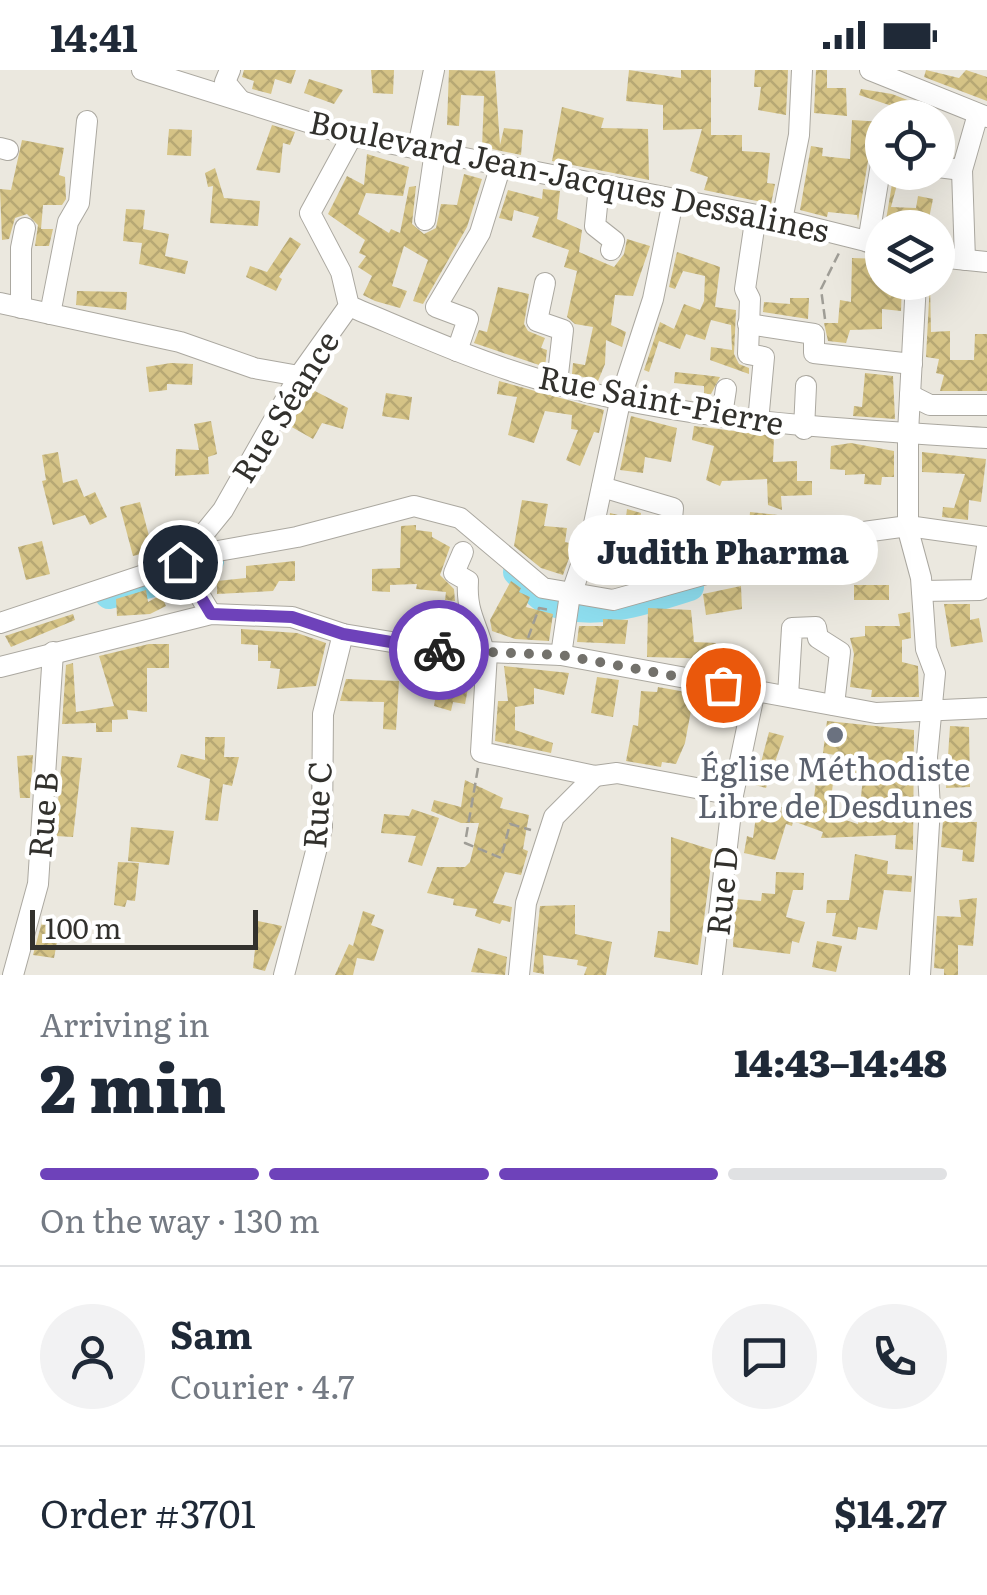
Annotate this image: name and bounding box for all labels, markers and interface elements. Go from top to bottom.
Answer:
text: 14:41 [50,7,138,64]
street label: Boulevard Jean-Jacques Dessalines [305,95,834,253]
map controls [865,100,955,300]
button: locate [865,100,955,190]
button: layers [865,210,955,300]
street label: Rue Séance [218,320,349,491]
street label: Rue Saint-Pierre [535,351,788,445]
callout: Judith Pharma [568,515,878,585]
pin [138,520,223,605]
text: Judith Pharma [597,526,849,574]
icon: home [153,535,208,590]
courier [389,600,489,700]
icon: bike [412,623,467,678]
pin [681,643,766,728]
icon: bag [696,658,751,713]
marker: Église Méthodiste Libre de Desdunes [824,724,846,746]
place label: Église Méthodiste Libre de Desdunes [697,743,973,828]
street label: Rue C [288,760,342,850]
street label: Rue B [13,770,69,860]
street label: Rue D [691,844,749,938]
scale bar [30,905,258,950]
text: 100 m [45,906,122,948]
text: Arriving in [40,999,210,1047]
text: 14:43–14:48 [734,1032,947,1089]
text: 2 min [40,1036,226,1133]
text: On the way · 130 m [40,1195,320,1243]
button: person [40,1304,145,1409]
text: Sam [170,1304,253,1361]
button: chat [712,1304,817,1409]
button: phone [842,1304,947,1409]
text: Courier · 4.7 [170,1361,355,1409]
text: Order #3701 [40,1483,256,1540]
text: $14.27 [834,1483,947,1540]

